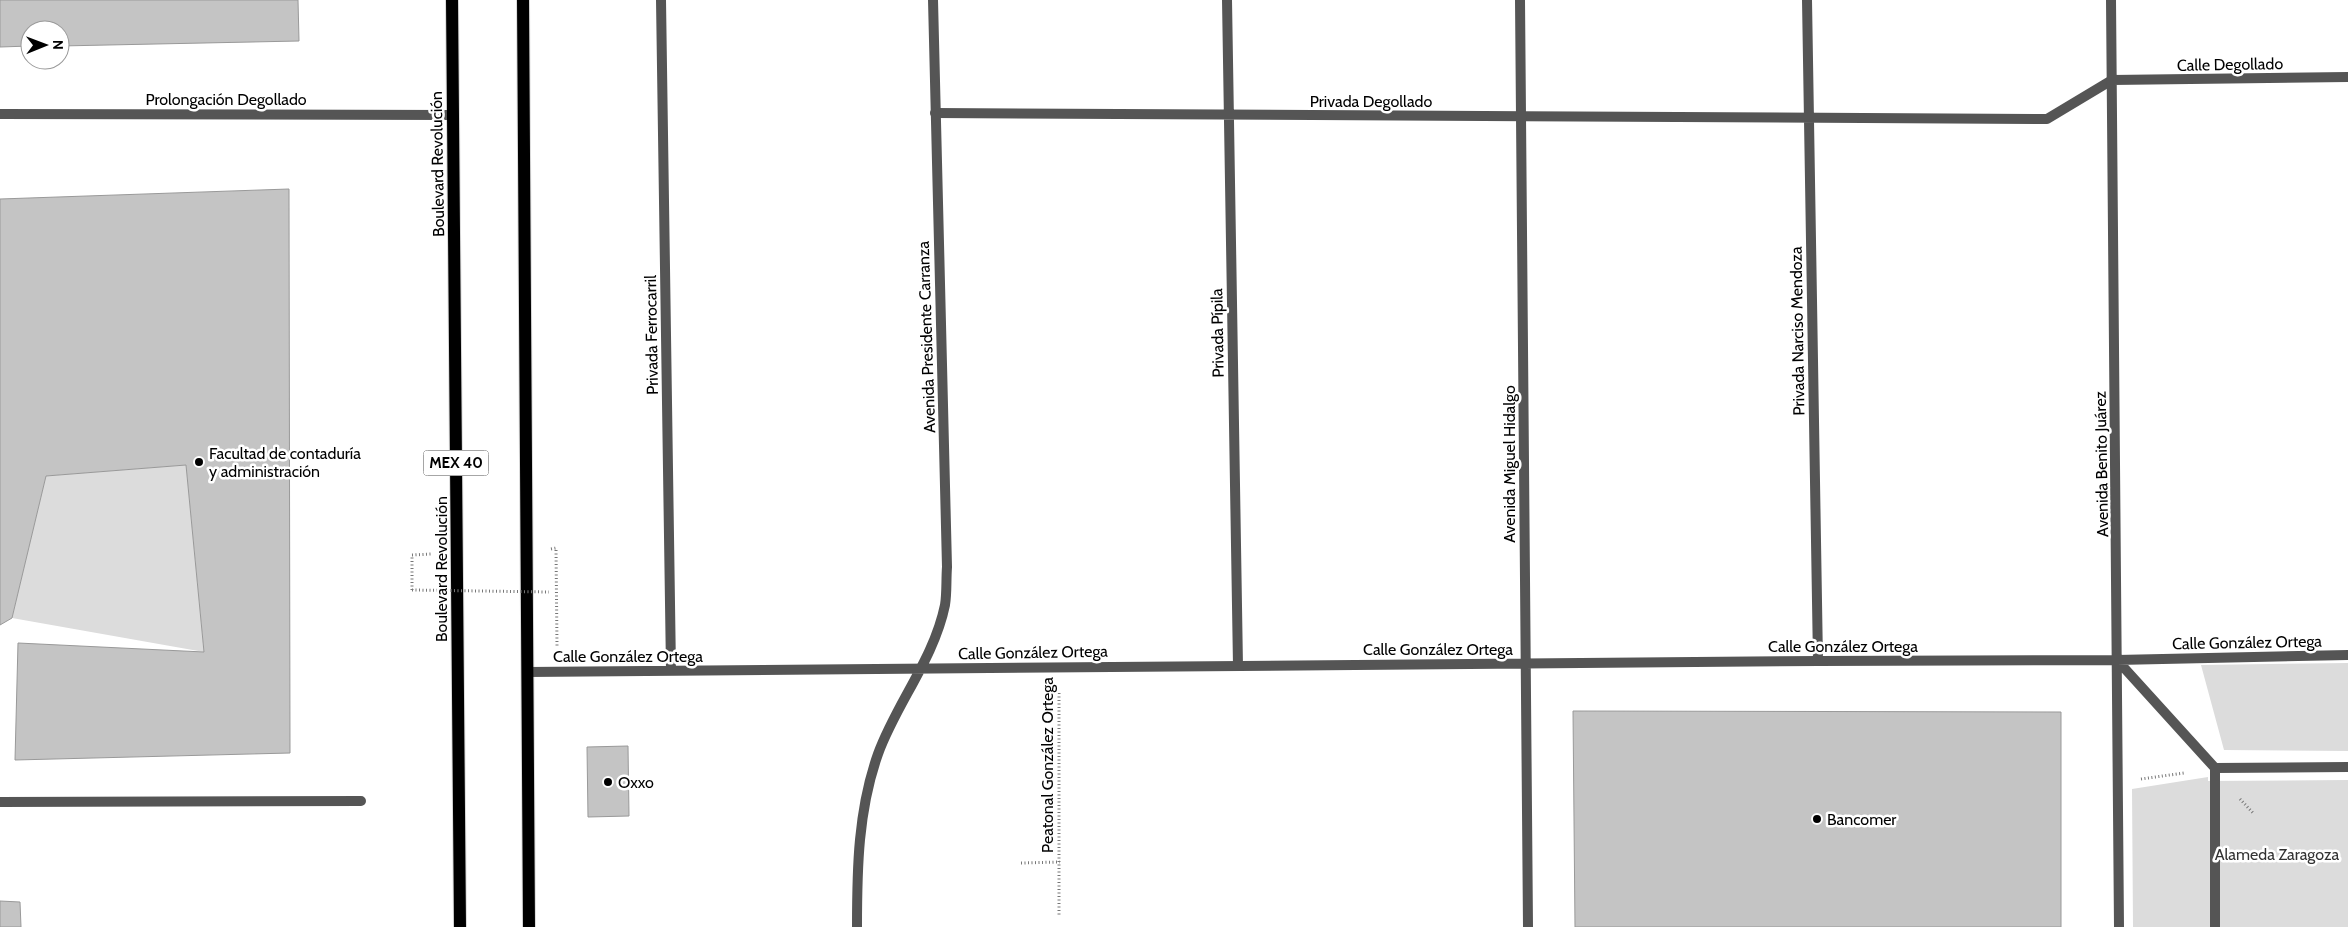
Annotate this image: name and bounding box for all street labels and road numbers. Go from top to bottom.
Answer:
street label: Calle Degollado [2177,54,2283,75]
street label: Prolongación Degollado [145,90,307,109]
street label: Boulevard Revolución [427,91,448,237]
street label: Privada Degollado [1310,92,1432,111]
street label: Avenida Presidente Carranza [914,240,939,433]
street label: Privada Narciso Mendoza [1787,246,1808,416]
street label: Privada Ferrocarril [641,275,662,395]
street label: Privada Pípila [1207,288,1228,378]
street label: Avenida Miguel Hidalgo [1500,385,1519,543]
street label: Avenida Benito Juárez [2091,390,2112,537]
road number: MEX 40 [424,450,488,476]
street label: Boulevard Revolución [432,496,451,642]
street label: Calle González Ortega [2172,632,2322,653]
street label: Calle González Ortega [1768,637,1918,656]
street label: Calle González Ortega [1363,640,1513,659]
street label: Calle González Ortega [958,642,1108,663]
street label: Calle González Ortega [553,647,703,666]
street label: Peatonal González Ortega [1038,677,1057,853]

